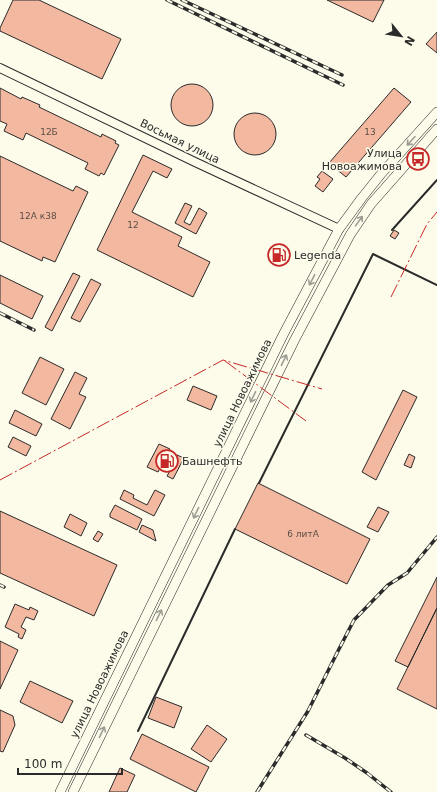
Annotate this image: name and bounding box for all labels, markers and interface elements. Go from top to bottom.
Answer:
north arrow [381,16,421,56]
text: N [401,34,417,48]
street label: Восьмая улица [138,117,222,166]
house number: 12Б [40,127,58,137]
house number: 13 [364,127,376,137]
one-way arrow [406,136,415,146]
bus stop icon: Улица Новоажимова [405,146,431,172]
place label: Улица Новоажимова [322,147,402,173]
house number: 12А к38 [19,211,57,221]
one-way arrow [355,215,363,226]
house number: 12 [127,220,139,230]
fuel station icon: Legenda [266,242,292,268]
place label: Legenda [294,249,341,262]
one-way arrow [307,274,315,286]
street label: улица Новоажимова [211,337,274,449]
one-way arrow [281,354,289,366]
one-way arrow [249,390,256,402]
fuel station icon: Башнефть [154,448,180,474]
place label: Башнефть [182,455,243,468]
one-way arrow [192,507,199,519]
house number: 6 литА [287,529,320,539]
one-way arrow [156,609,163,621]
street label: улица Новоажимова [68,628,131,740]
one-way arrow [99,726,106,738]
scale bar [18,750,122,776]
text: 100 m [24,757,62,771]

